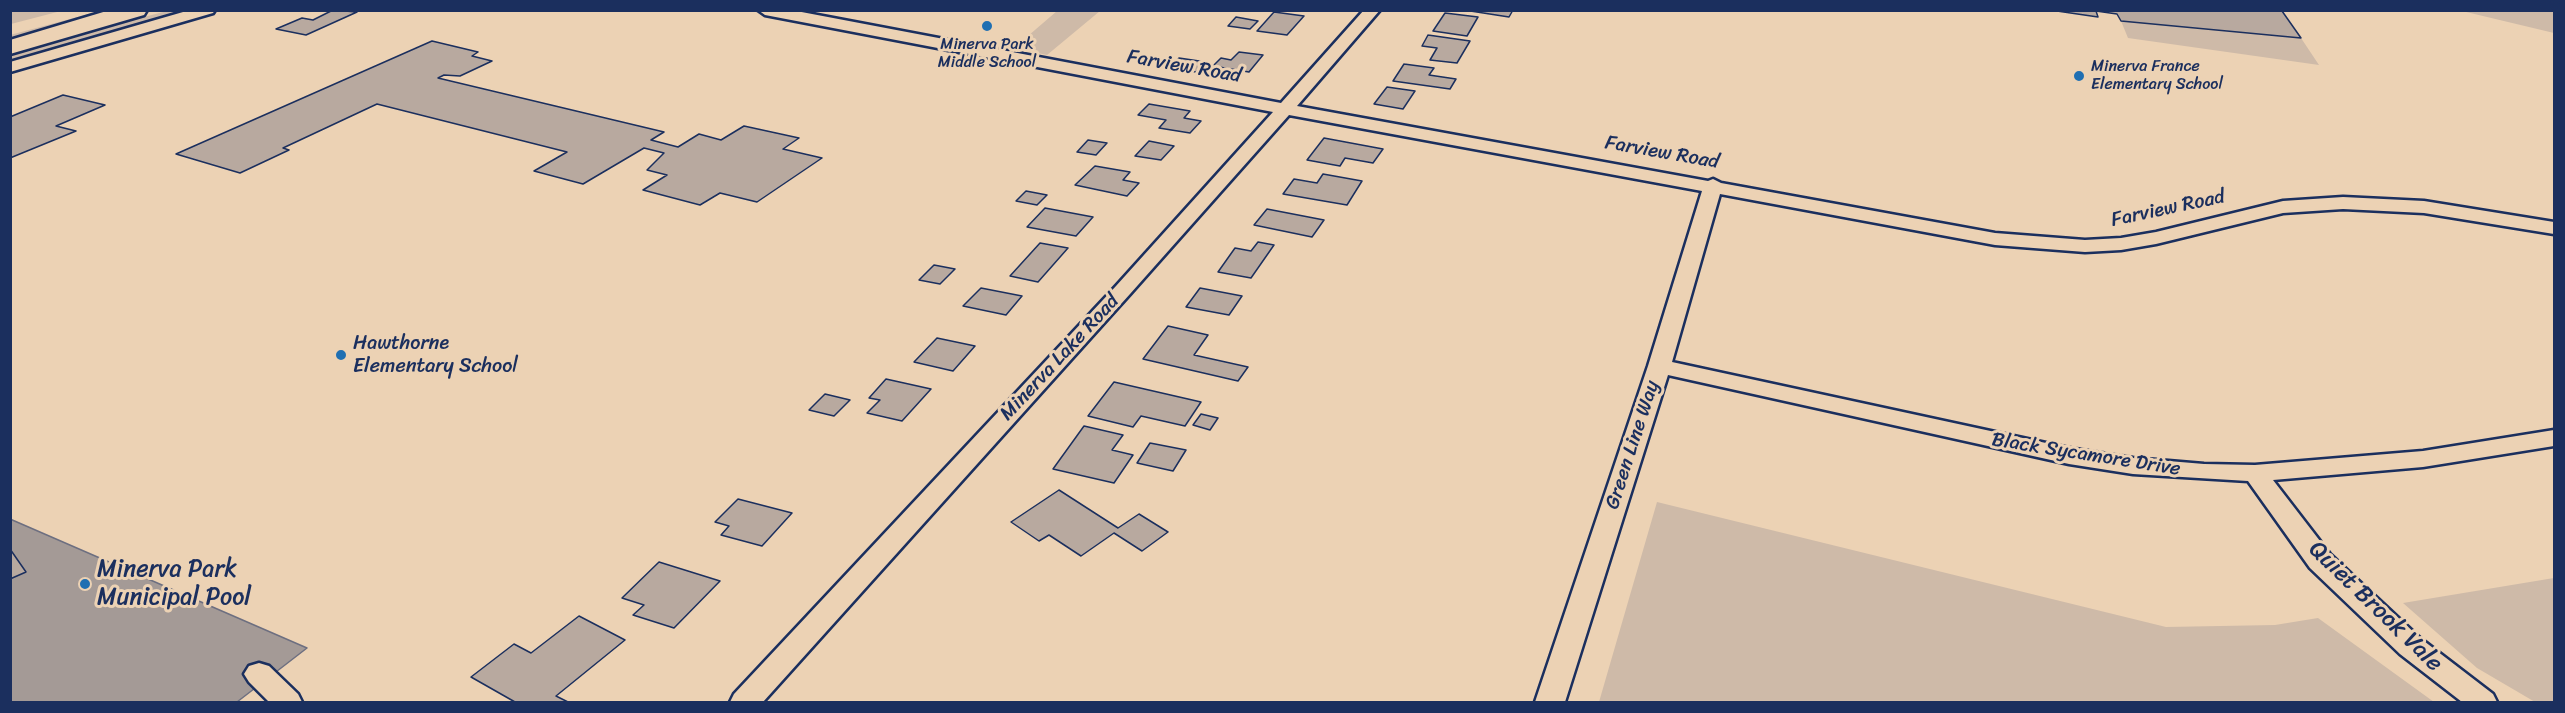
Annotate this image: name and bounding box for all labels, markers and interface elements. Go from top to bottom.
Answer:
marker: Minerva Park Middle School [980,19,994,33]
place label: Minerva Park Middle School [938,35,1036,73]
street label: Farview Road [1125,45,1243,89]
place label: Minerva France Elementary School [2091,57,2223,95]
marker: Minerva France Elementary School [2072,69,2086,83]
street label: Farview Road [1603,131,1721,175]
street label: Farview Road [2109,185,2227,233]
street label: Minerva Lake Road [995,290,1125,426]
place label: Hawthorne Elementary School [353,332,518,379]
marker: Hawthorne Elementary School [334,348,348,362]
street label: Green Line Way [1601,378,1665,512]
street label: Black Sycamore Drive [1990,428,2182,482]
street label: Quiet Brook Vale [2302,536,2448,678]
place label: Minerva Park Municipal Pool [97,556,251,612]
marker: Minerva Park Municipal Pool [78,577,92,591]

